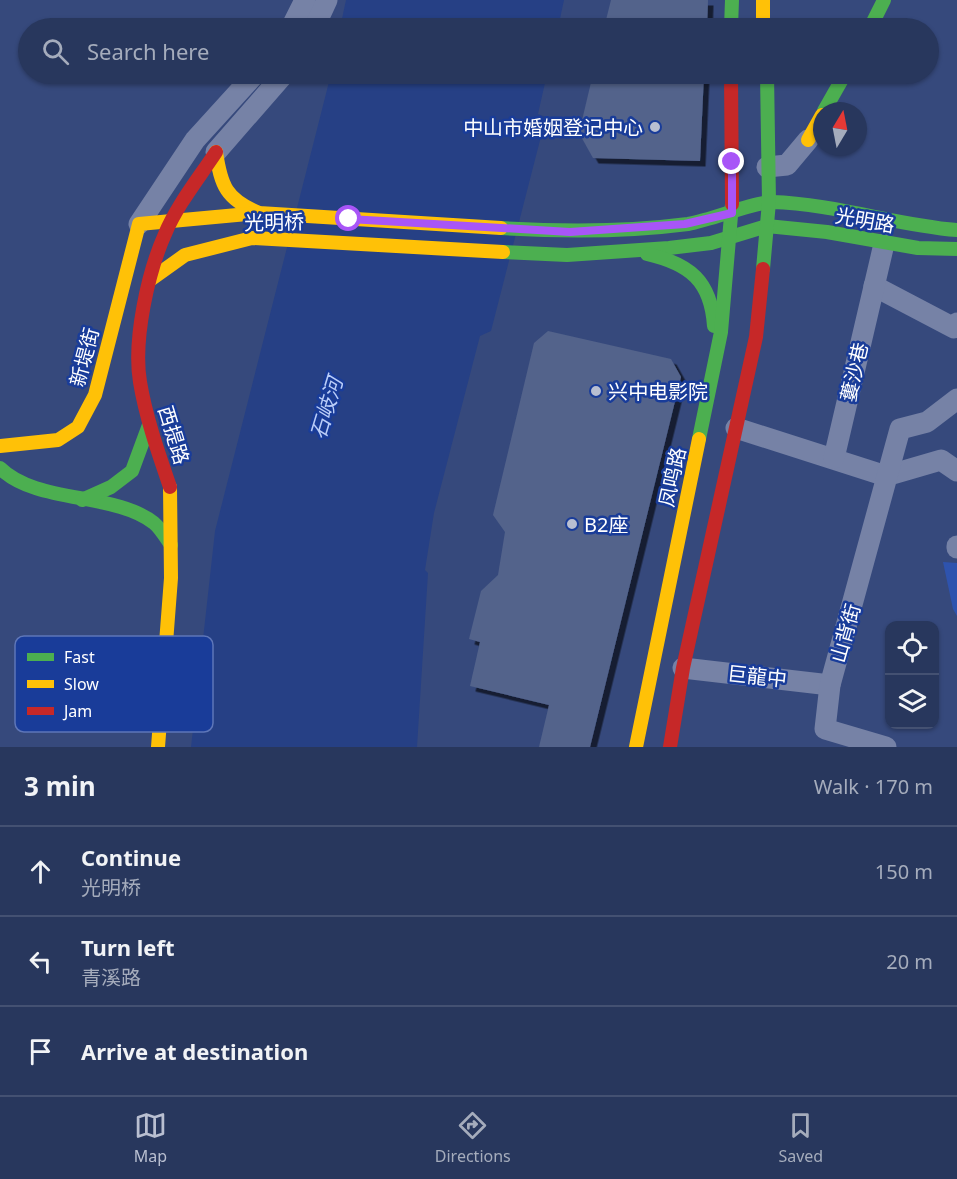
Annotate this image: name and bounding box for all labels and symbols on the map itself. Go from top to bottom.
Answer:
north arrow [813,102,867,156]
place label: 中山市婚姻登记中心 [463,114,643,141]
marker: 中山市婚姻登记中心 [648,120,662,134]
route end [718,148,744,174]
street label: 光明路 [833,201,897,239]
route start [335,205,361,231]
street label: 光明桥 [244,208,304,236]
street label: 新堤街 [63,325,105,389]
street label: 蔞沙巷 [834,340,874,404]
water label: 石岐河 [303,370,350,442]
place label: 兴中电影院 [608,378,708,405]
marker: 兴中电影院 [589,384,603,398]
street label: 西提路 [152,402,196,468]
street label: 凤鸣路 [653,445,691,509]
place label: B2座 [584,511,628,538]
marker: B2座 [565,517,579,531]
street label: 山背街 [824,600,866,666]
legend [15,636,213,732]
text: Fast [64,646,95,668]
street label: 巨龍中 [726,659,788,693]
text: Slow [64,673,99,695]
text: Jam [62,700,92,722]

